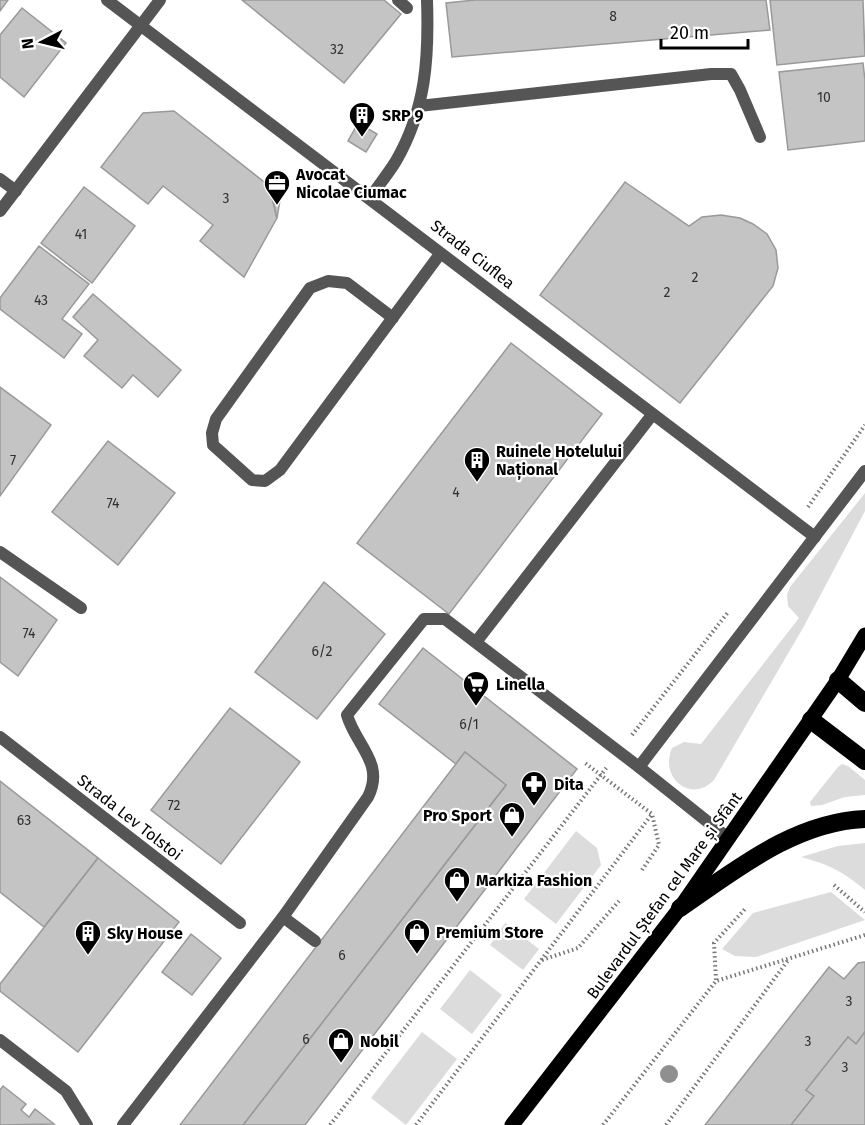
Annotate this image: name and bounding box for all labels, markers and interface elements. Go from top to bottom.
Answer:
house number: 8 [609,8,617,25]
north arrow [12,12,72,72]
scale bar [661,12,748,50]
text: 20 m [670,22,709,44]
text: N [18,37,38,50]
house number: 32 [330,41,344,58]
house number: 10 [817,89,831,106]
building icon: SRP 9 [347,100,377,138]
place label: SRP 9 [382,106,423,125]
place label: Avocat Nicolae Ciumac [295,165,407,202]
office icon: Avocat Nicolae Ciumac [262,168,292,206]
house number: 3 [223,190,230,207]
street label: Strada Ciuflea [427,216,518,293]
house number: 41 [75,226,87,243]
house number: 2 [692,269,699,286]
house number: 2 [664,284,671,301]
house number: 43 [34,292,48,309]
place label: Ruinele Hotelului Național [496,442,622,480]
building icon: Ruinele Hotelului Național [462,445,492,483]
house number: 7 [10,452,16,469]
house number: 4 [452,484,460,501]
house number: 74 [106,495,120,512]
house number: 74 [22,625,36,642]
house number: 6/2 [312,643,332,660]
supermarket icon: Linella [461,669,491,707]
place label: Linella [496,675,545,694]
house number: 6/1 [459,716,479,733]
pharmacy icon: Dita [519,769,549,807]
street label: Strada Lev Tolstoi [73,771,186,864]
place label: Dita [554,775,584,794]
street label: Bulevardul Ștefan cel Mare și Sfânt [583,788,747,1003]
house number: 72 [168,797,181,814]
shop icon: Pro Sport [497,800,527,838]
place label: Pro Sport [423,806,493,825]
house number: 63 [17,812,31,829]
shop icon: Markiza Fashion [442,865,472,903]
place label: Markiza Fashion [476,871,592,890]
shop icon: Premium Store [402,917,432,955]
building icon: Sky House [73,918,103,956]
place label: Premium Store [436,923,544,942]
place label: Sky House [107,924,183,943]
house number: 6 [338,947,346,964]
house number: 3 [846,993,853,1010]
shop icon: Nobil [326,1026,356,1064]
house number: 6 [302,1031,310,1048]
place label: Nobil [360,1032,399,1051]
house number: 3 [805,1033,812,1050]
house number: 3 [842,1059,849,1076]

